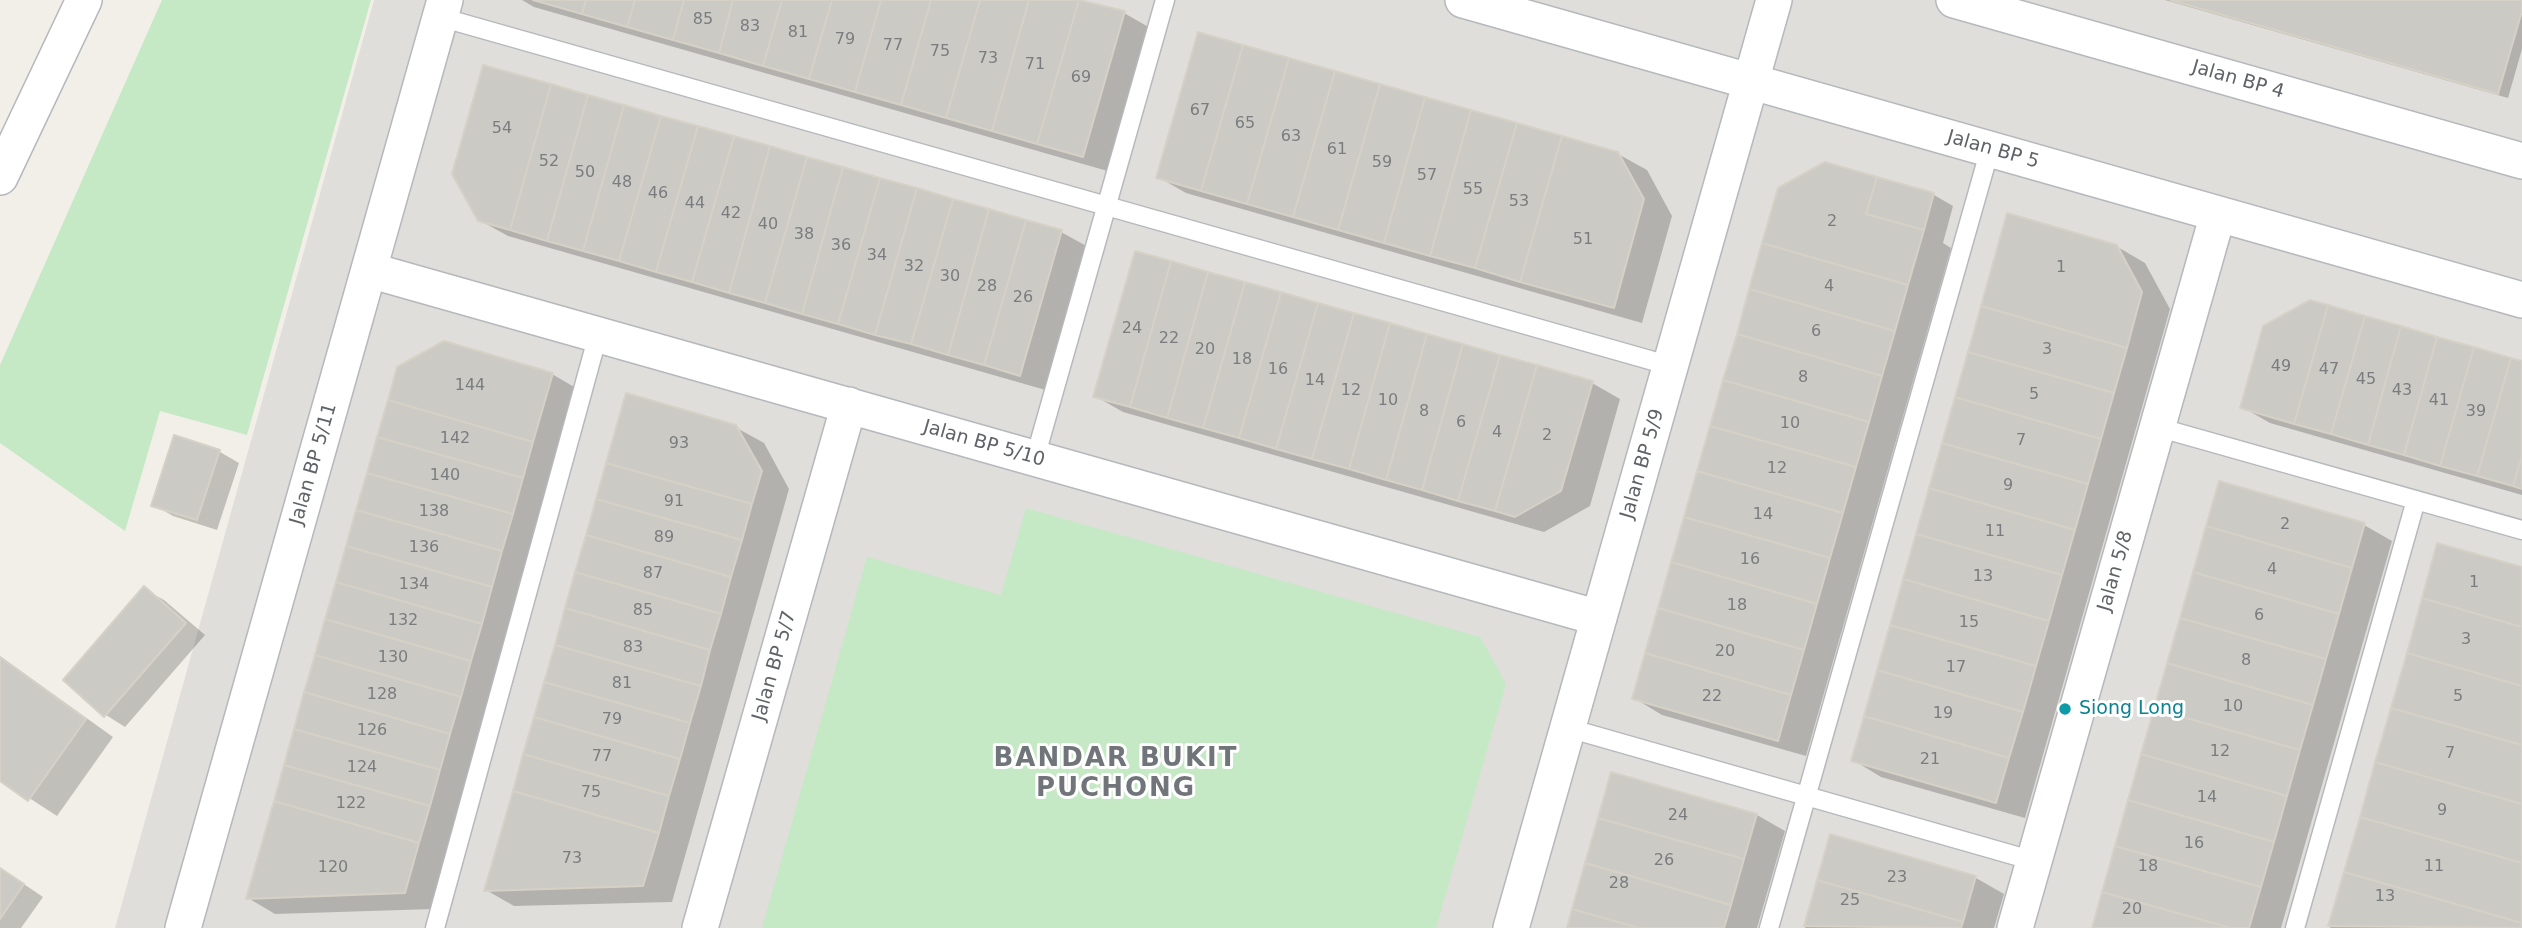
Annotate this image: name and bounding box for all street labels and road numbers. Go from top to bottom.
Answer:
street label: Jalan BP 4 [2189,56,2287,104]
street label: Jalan BP 5 [1944,126,2042,174]
street label: Jalan BP 5/11 [286,401,342,527]
street label: Jalan BP 5/9 [1616,406,1670,522]
street label: Jalan BP 5/10 [921,416,1047,472]
street label: Jalan 5/8 [2094,528,2138,614]
street label: Jalan BP 5/7 [748,608,802,724]

